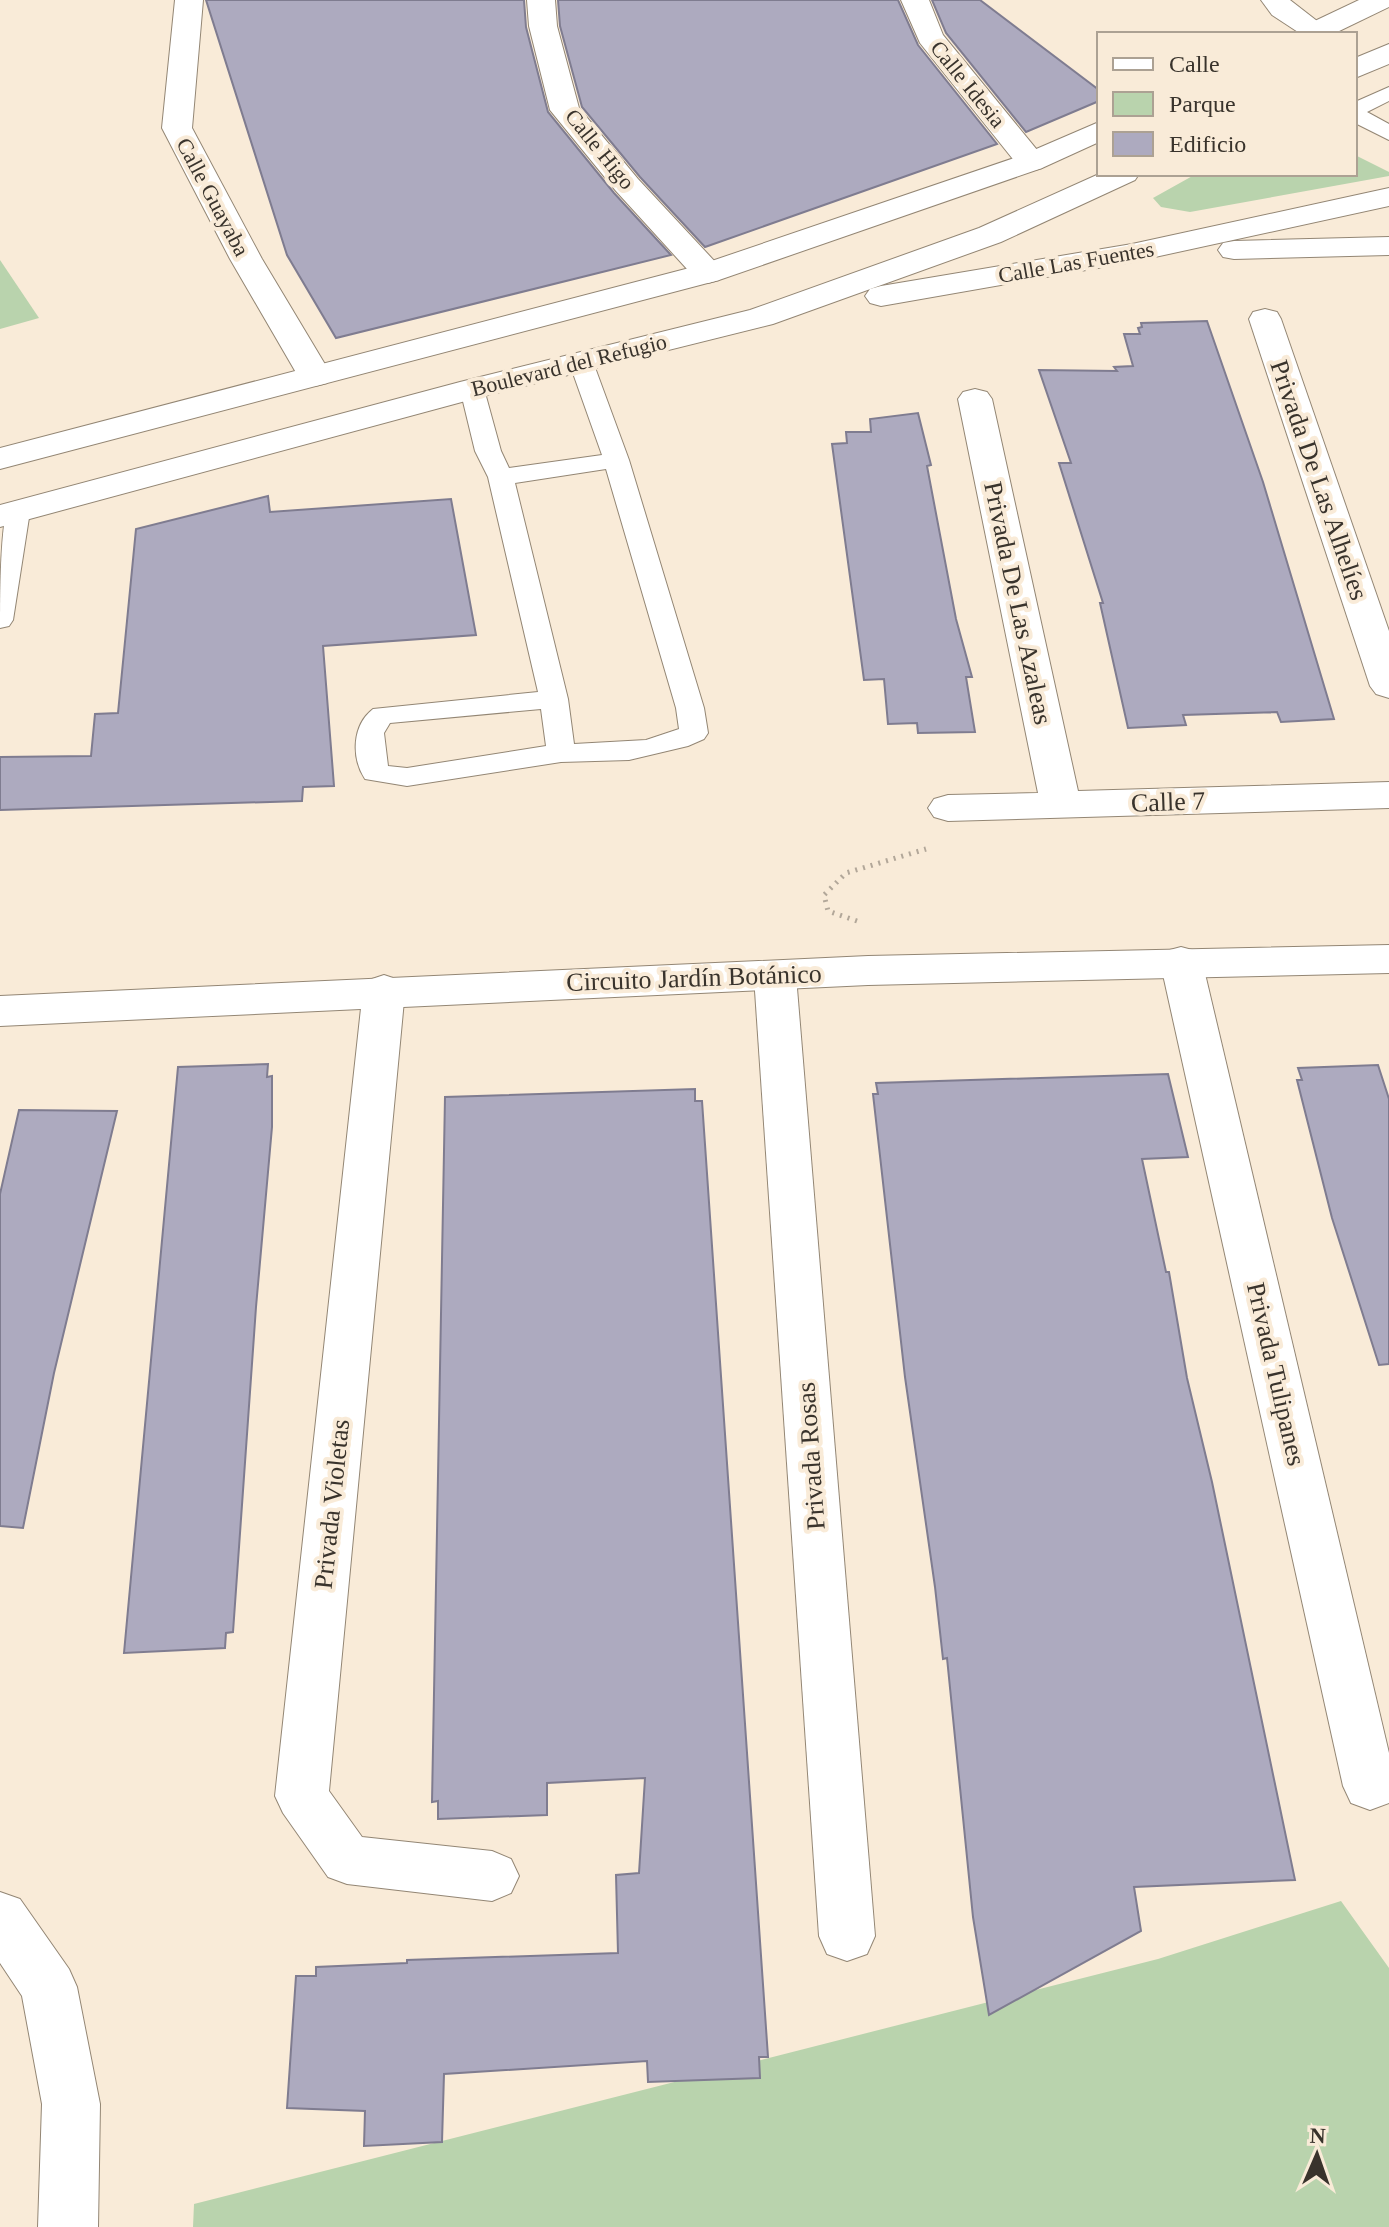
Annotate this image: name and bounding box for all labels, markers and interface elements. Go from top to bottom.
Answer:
legend [1097,32,1357,176]
street label: Calle Idesia [925,36,1011,133]
text: Calle [1169,51,1220,77]
text: Parque [1169,91,1236,117]
street label: Calle Higo [560,104,640,194]
text: Edificio [1169,131,1246,157]
street label: Calle Guayaba [171,134,255,261]
street label: Calle Las Fuentes [996,236,1156,288]
street label: Boulevard del Refugio [469,329,669,401]
street label: Privada De Las Alhelíes [1264,356,1374,604]
street label: Privada De Las Azaleas [978,479,1058,727]
street label: Calle 7 [1130,786,1206,818]
street label: Circuito Jardín Botánico [566,959,822,997]
street label: Privada Tulipanes [1241,1280,1311,1468]
street label: Privada Rosas [791,1381,831,1531]
street label: Privada Violetas [309,1418,355,1590]
north arrow [1277,2115,1357,2195]
text: N [1309,2123,1326,2148]

